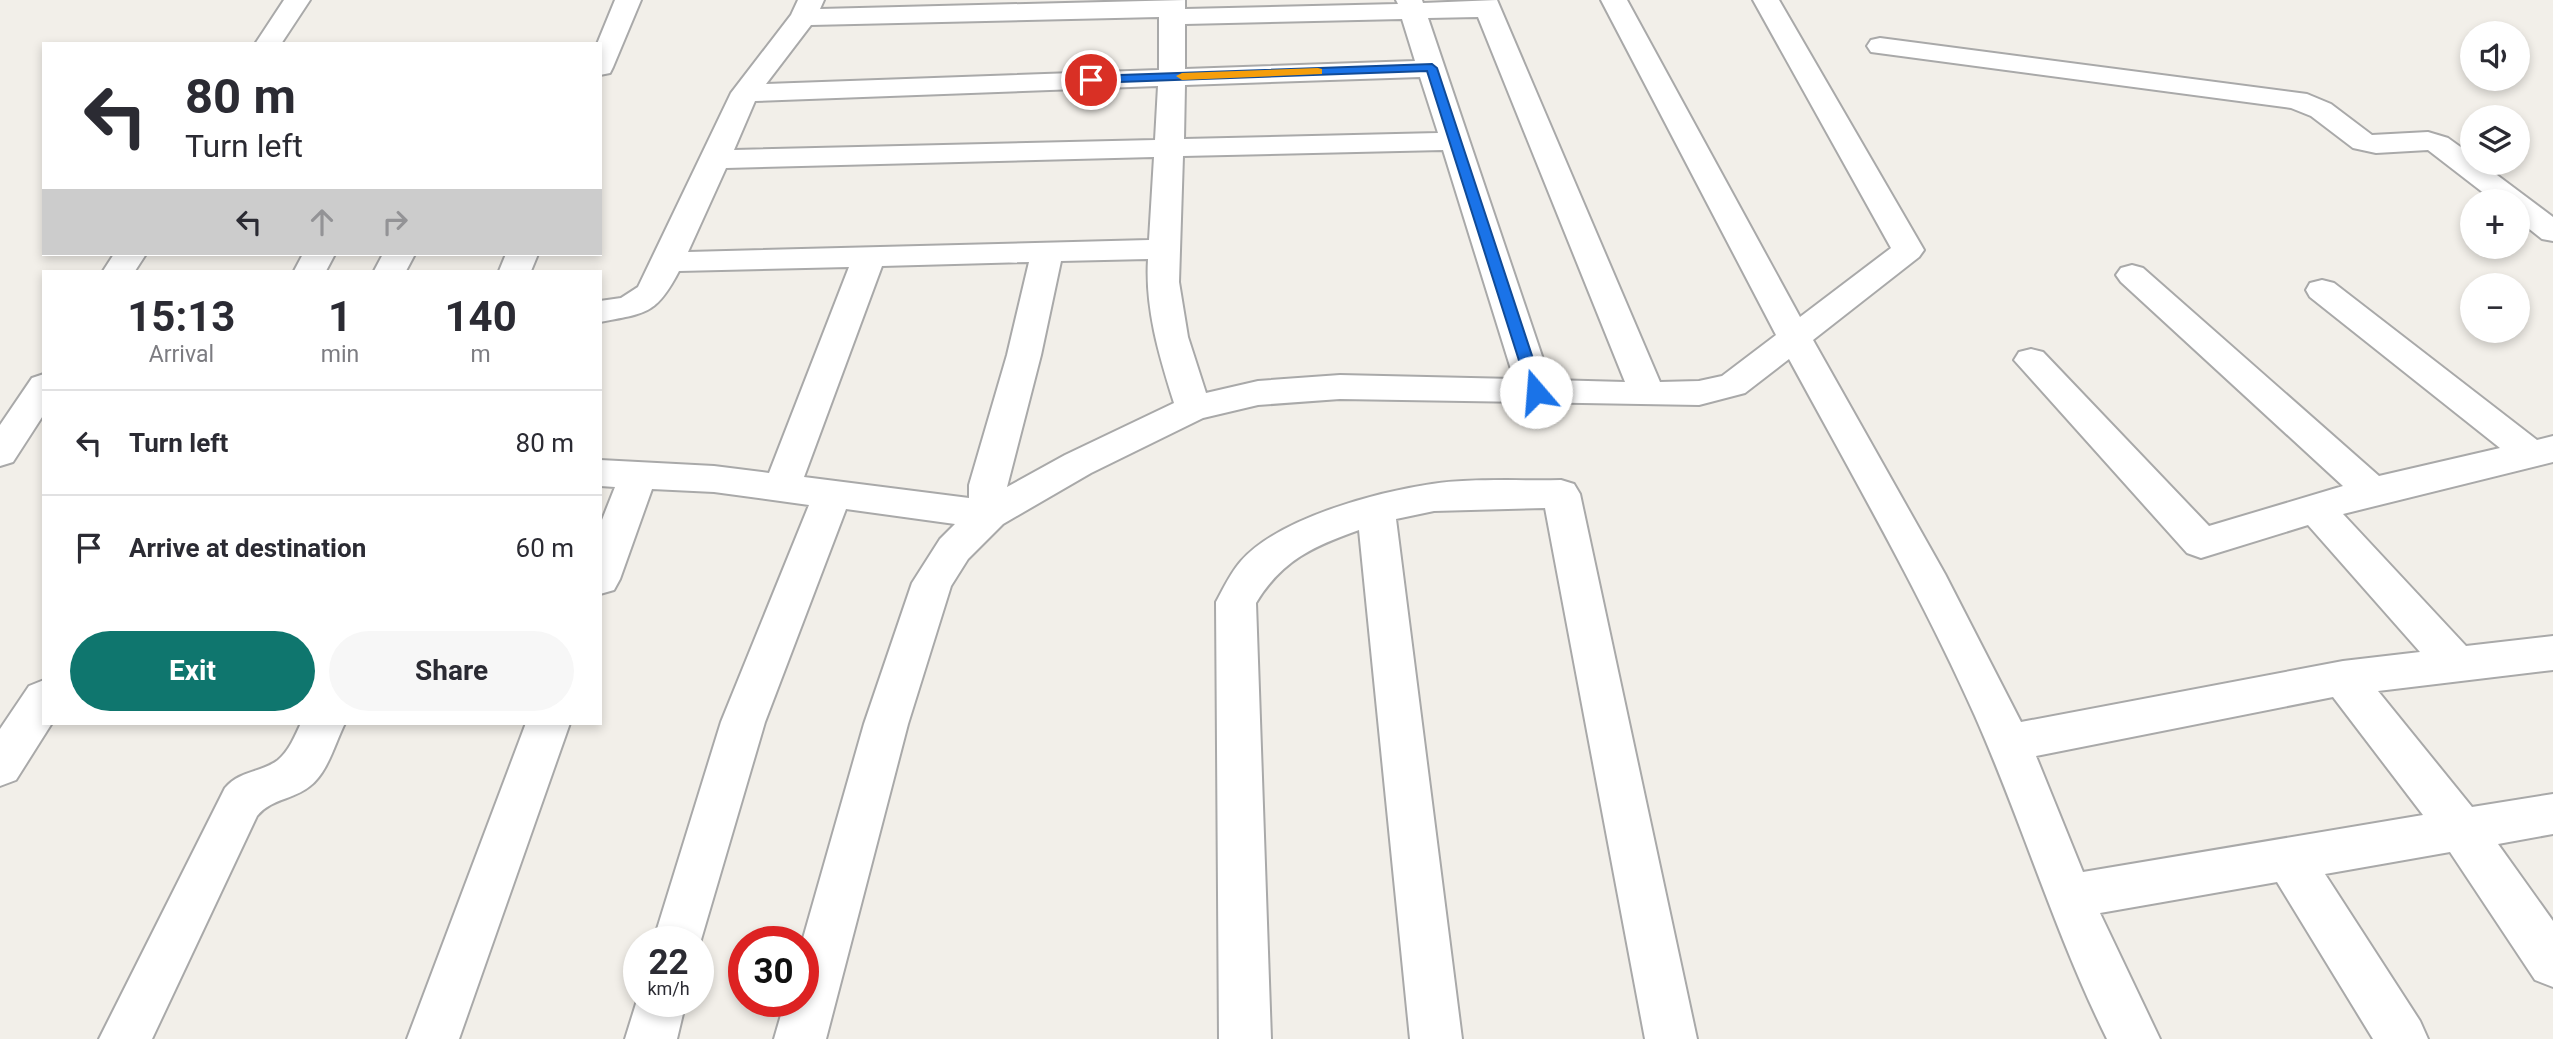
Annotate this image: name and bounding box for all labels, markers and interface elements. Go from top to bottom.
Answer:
map controls [2460,21,2530,343]
button: sound [2460,21,2530,91]
pin [1061,50,1121,110]
icon: arrive [1072,61,1110,99]
text: 80 m [185,68,296,125]
icon: left [70,70,161,161]
button: layers [2460,105,2530,175]
text: Turn left [185,127,303,165]
button: + [2460,189,2530,259]
icon: left [230,203,268,241]
icon: ahead [303,203,341,241]
icon: right [376,203,414,241]
button: − [2460,273,2530,343]
text: 15:13 [127,292,235,341]
text: 1 [328,292,352,341]
text: 140 [444,292,517,341]
text: Arrival [149,341,214,368]
text: min [321,341,359,368]
text: m [471,341,491,368]
position arrow [1499,355,1573,429]
icon: left [70,424,108,462]
text: Turn left [129,428,228,458]
text: 80 m [516,428,574,458]
icon: arrive [70,529,108,567]
text: Arrive at destination [129,533,366,563]
text: 60 m [516,533,574,563]
button: Exit [70,631,315,711]
button: Share [329,631,574,711]
speed limit sign: 30 [728,926,819,1017]
text: 22 [648,942,689,983]
text: km/h [647,978,690,999]

